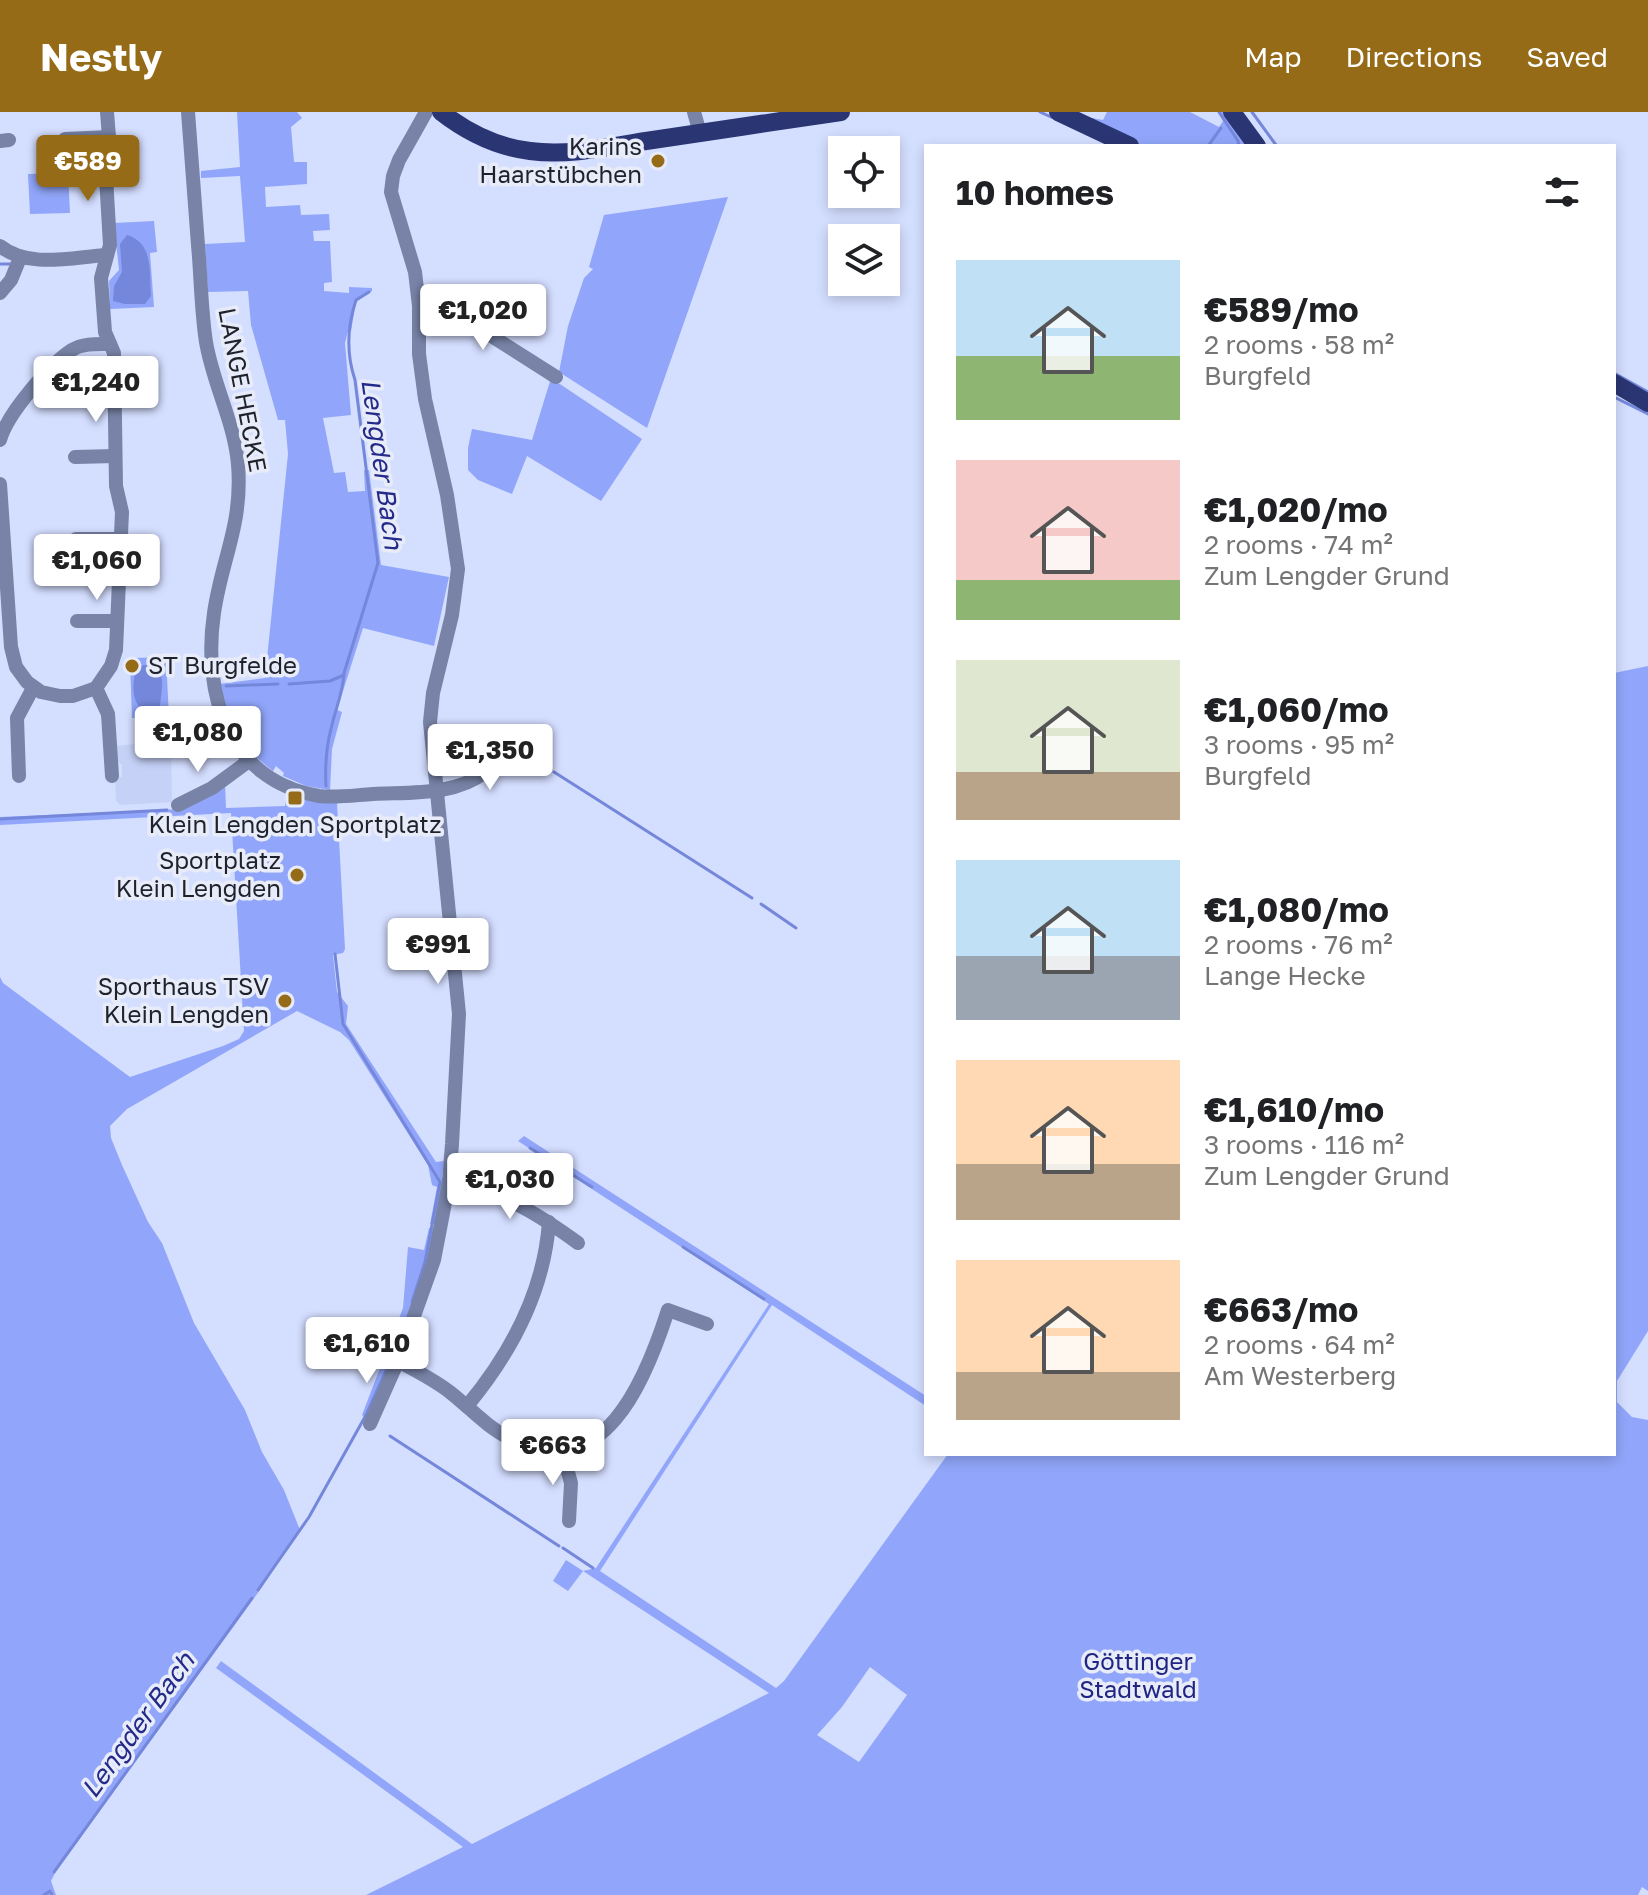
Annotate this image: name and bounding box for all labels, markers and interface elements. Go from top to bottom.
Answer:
text: Nestly [40,34,162,79]
text: Map [1244,40,1301,73]
text: Directions [1345,40,1482,73]
text: Saved [1526,40,1608,73]
place label: Karins Haarstübchen [479,131,642,188]
pin: €589 [41,135,135,203]
map controls [828,136,900,296]
button: locate [828,136,900,208]
text: €589 [54,145,122,176]
marker: Karins Haarstübchen [649,152,667,170]
icon: filters [1540,170,1584,214]
text: 10 homes [956,172,1114,212]
button: layers [828,224,900,296]
pin: €1,020 [418,284,548,352]
text: €589/mo [1204,289,1359,329]
icon: home [1020,292,1116,388]
text: €1,020 [438,294,528,325]
street label: LANGE HECKE [213,305,274,474]
text: 2 rooms · 58 m² [1204,329,1394,360]
pin: €1,240 [31,356,161,424]
text: Burgfeld [1204,360,1311,391]
text: €1,240 [51,366,141,397]
water label: Lengder Bach [355,377,410,552]
text: €1,020/mo [1204,489,1388,529]
icon: home [1020,492,1116,588]
text: 2 rooms · 74 m² [1204,529,1393,560]
pin: €1,060 [32,534,162,602]
text: €1,060 [52,544,142,575]
text: Zum Lengder Grund [1204,560,1450,591]
place label: ST Burgfelde [148,650,297,679]
marker: ST Burgfelde [123,657,141,675]
text: €1,060/mo [1204,689,1389,729]
icon: home [1020,692,1116,788]
pin: €1,080 [133,706,263,774]
text: €1,080 [153,716,243,747]
pin: €1,350 [425,724,555,792]
text: 3 rooms · 95 m² [1204,729,1394,760]
text: €1,350 [446,734,534,765]
text: Burgfeld [1204,760,1311,791]
marker: Klein Lengden Sportplatz [286,789,304,807]
place label: Klein Lengden Sportplatz [148,809,442,838]
place label: Sportplatz Klein Lengden [116,845,281,902]
marker: Sportplatz Klein Lengden [288,866,306,884]
text: €1,080/mo [1204,889,1389,929]
icon: home [1020,892,1116,988]
pin: €991 [391,918,485,986]
text: €991 [406,928,470,959]
text: 2 rooms · 76 m² [1204,929,1393,960]
text: Lange Hecke [1204,960,1366,991]
place label: Sporthaus TSV Klein Lengden [98,971,269,1028]
marker: Sporthaus TSV Klein Lengden [276,992,294,1010]
text: €1,610/mo [1204,1089,1384,1129]
icon: home [1020,1092,1116,1188]
text: 3 rooms · 116 m² [1204,1129,1404,1160]
pin: €1,030 [445,1153,575,1221]
text: Zum Lengder Grund [1204,1160,1450,1191]
text: €1,030 [465,1163,555,1194]
text: €663/mo [1204,1289,1358,1329]
icon: home [1020,1292,1116,1388]
pin: €1,610 [302,1317,432,1385]
text: €1,610 [324,1327,410,1358]
text: 2 rooms · 64 m² [1204,1329,1395,1360]
text: Am Westerberg [1204,1360,1396,1391]
pin: €663 [506,1419,600,1487]
text: €663 [519,1429,587,1460]
water label: Lengder Bach [75,1645,201,1803]
park label: Göttinger Stadtwald [1079,1646,1197,1703]

